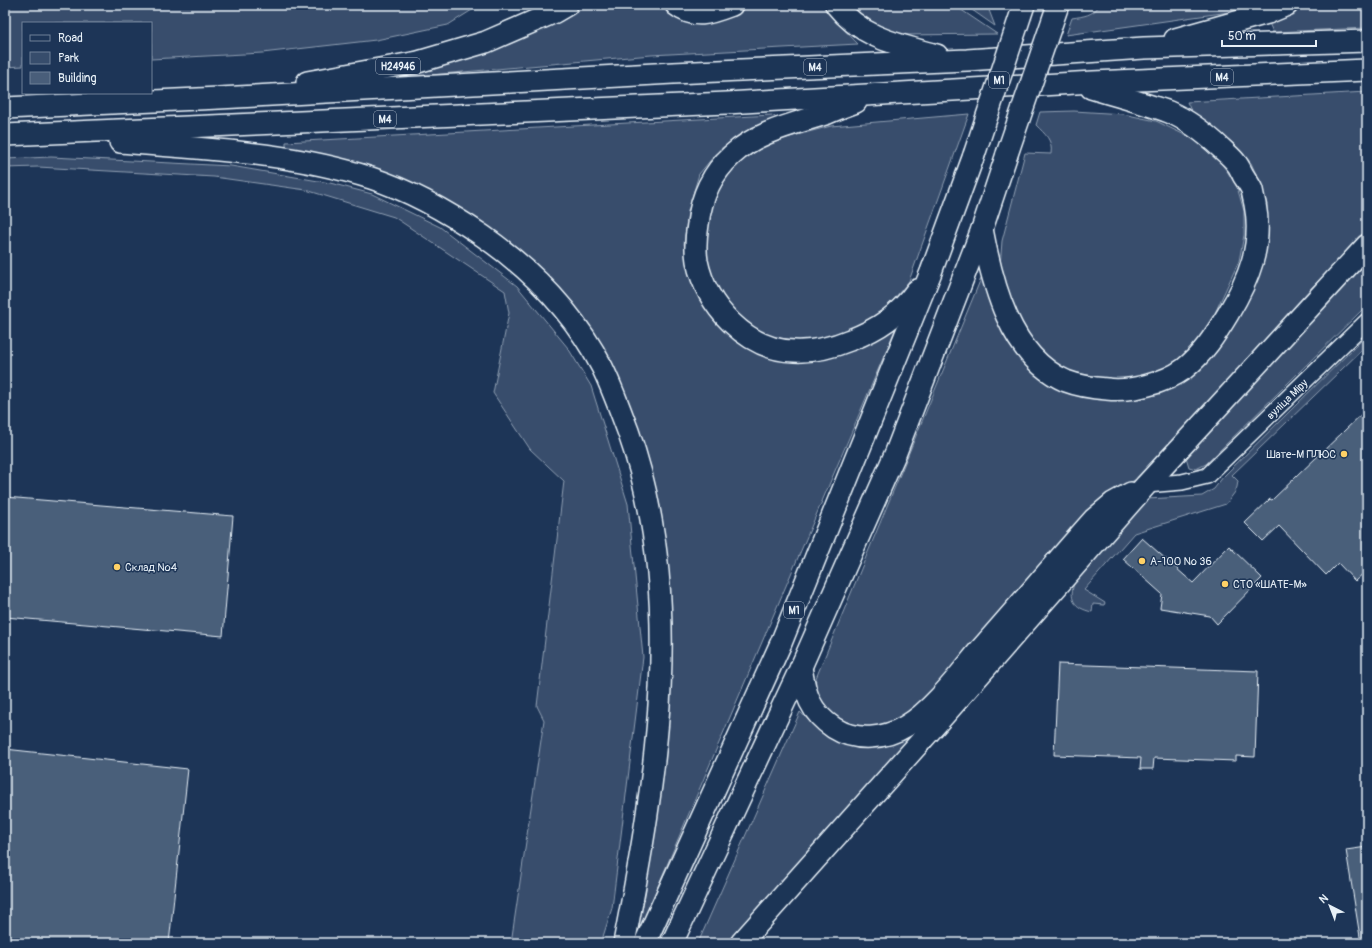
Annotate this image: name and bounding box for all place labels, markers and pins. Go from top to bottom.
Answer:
place label: Шате-М ПЛЮС [1267,448,1336,461]
marker: Шате-М ПЛЮС [1339,449,1349,459]
place label: А-100 № 36 [1150,555,1212,568]
marker: А-100 № 36 [1137,556,1147,566]
place label: Склад №4 [125,561,178,574]
marker: Склад №4 [112,562,122,572]
place label: СТО «ШАТЕ-М» [1233,578,1307,591]
marker: СТО «ШАТЕ-М» [1220,579,1230,589]

